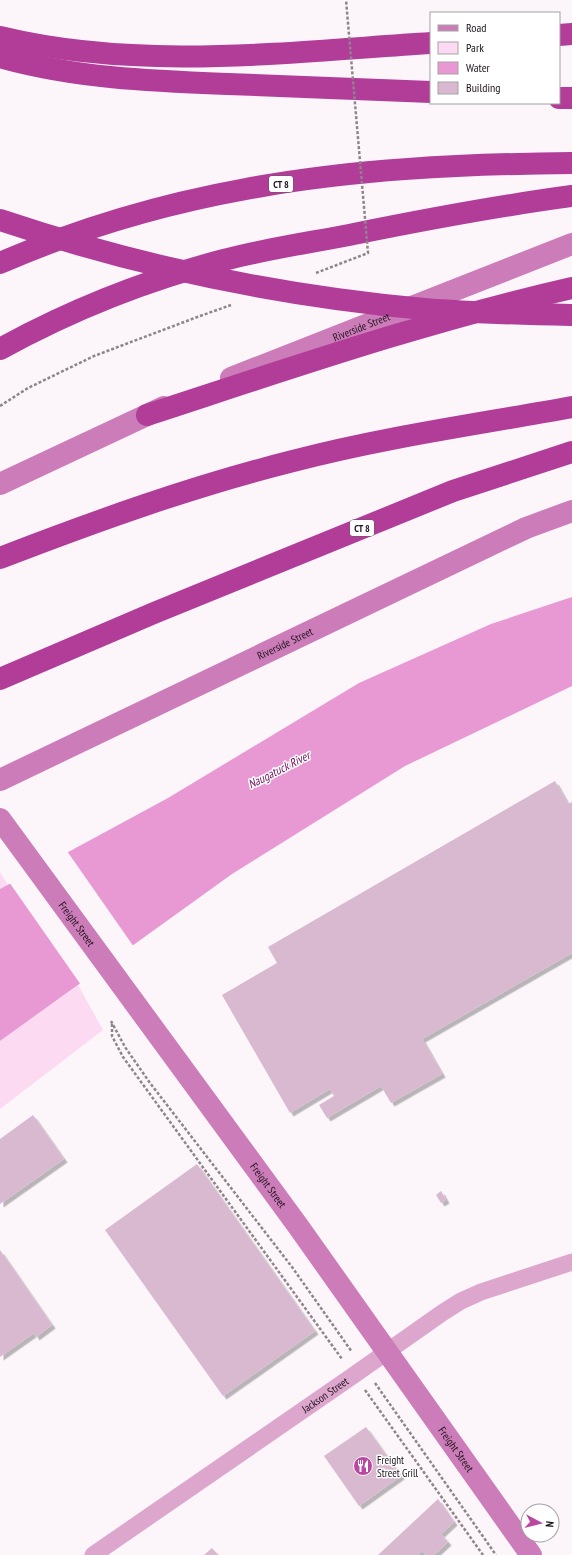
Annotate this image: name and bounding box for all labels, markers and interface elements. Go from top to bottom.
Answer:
legend [430,12,560,104]
text: Road [466,20,486,35]
text: Park [466,40,484,55]
text: Water [466,60,491,75]
text: Building [466,80,501,95]
road number: CT 8 [269,176,293,192]
street label: Riverside Street [331,309,392,344]
road number: CT 8 [350,520,374,536]
street label: Riverside Street [255,624,315,663]
water label: Naugatuck River [245,747,314,792]
street label: Freight Street [56,899,98,949]
street label: Freight Street [247,1160,289,1211]
street label: Jackson Street [298,1374,351,1416]
street label: Freight Street [435,1424,477,1475]
place label: Freight Street Grill [377,1453,418,1480]
restaurant icon: Freight Street Grill [352,1455,374,1477]
north arrow [520,1503,560,1543]
text: N [543,1520,557,1528]

